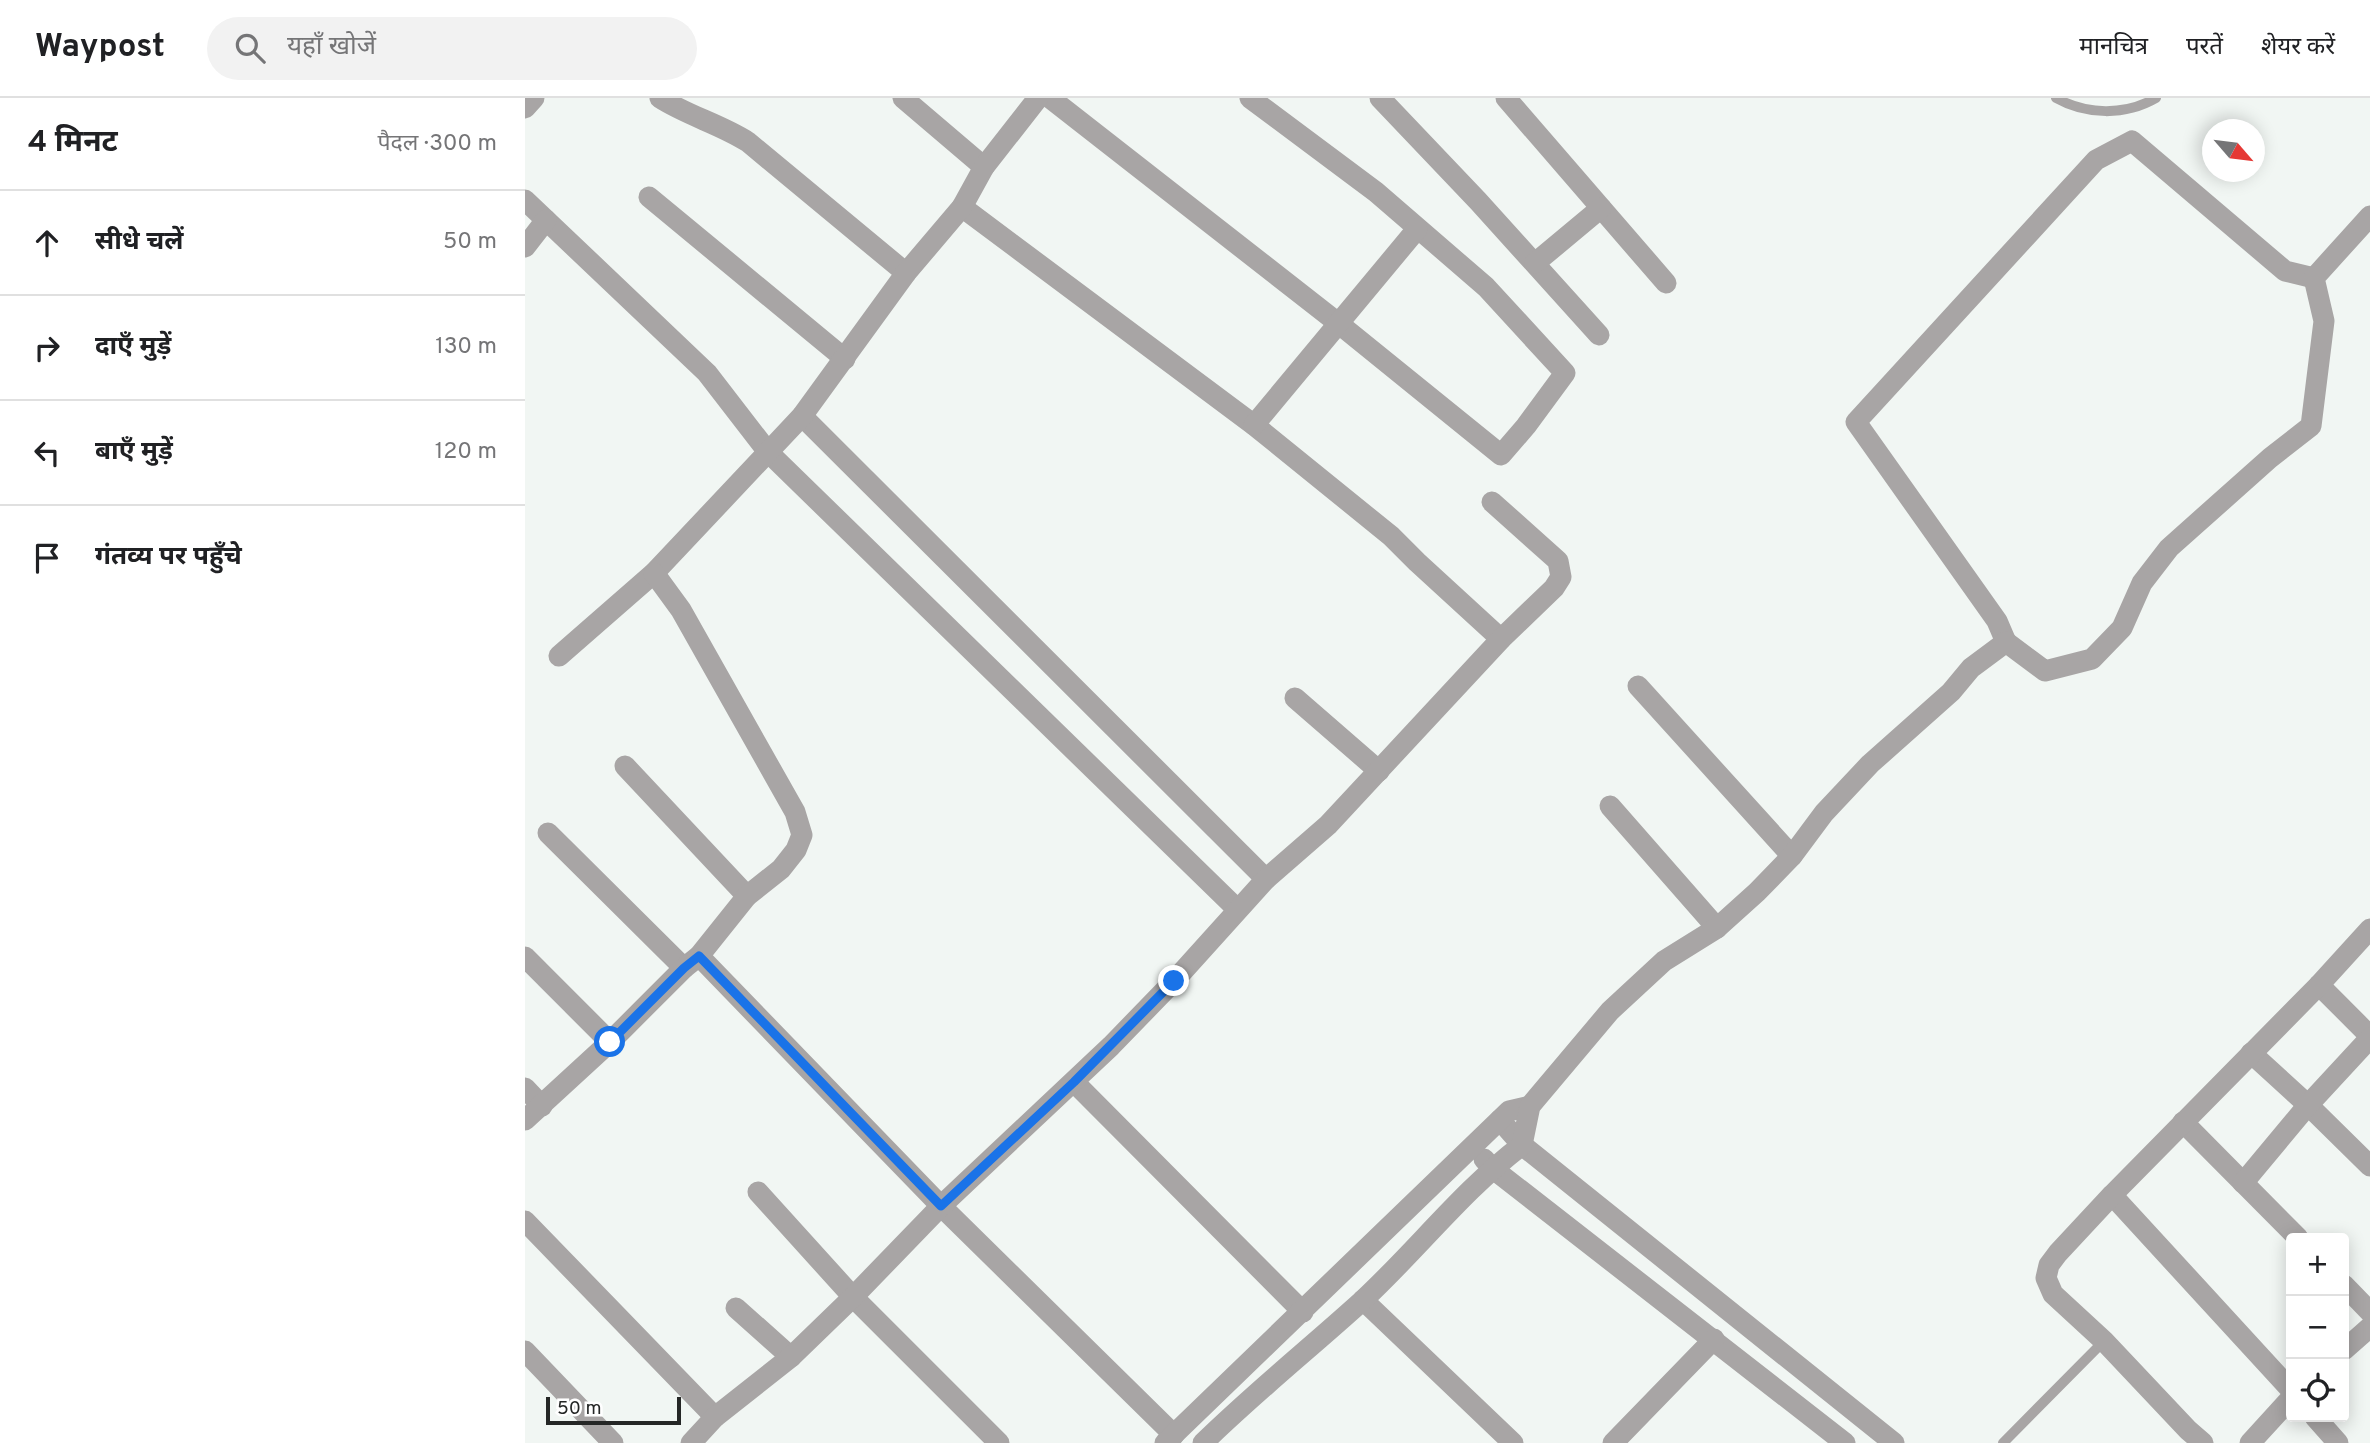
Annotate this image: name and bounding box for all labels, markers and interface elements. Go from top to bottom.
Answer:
search box [207,17,697,80]
text: Waypost [35,27,165,69]
icon: search [231,29,269,67]
text: यहाँ खोजें [287,31,376,64]
text: मानचित्र [2079,33,2148,63]
text: परतें [2186,33,2223,63]
text: शेयर करें [2261,33,2335,63]
north arrow [2202,119,2265,182]
text: 4 मिनट [28,125,118,162]
text: पैदल · 300 m [377,130,497,159]
icon: ahead [28,224,66,262]
text: सीधे चलें [95,226,183,259]
text: 50 m [443,228,497,257]
icon: right [28,329,66,367]
text: दाएँ मुड़ें [95,331,171,364]
text: 130 m [435,333,497,362]
icon: left [28,434,66,472]
text: बाएँ मुड़ें [95,436,173,469]
text: 120 m [435,438,497,467]
icon: arrive [28,539,66,577]
text: गंतव्य पर पहुँचे [95,541,242,574]
route end [1158,965,1189,996]
route start [594,1026,625,1057]
map controls [2286,1233,2349,1422]
button: + [2286,1233,2349,1296]
button: − [2286,1296,2349,1359]
button: locate [2286,1359,2349,1422]
scale bar [546,1394,681,1426]
text: 50 m [557,1397,602,1421]

